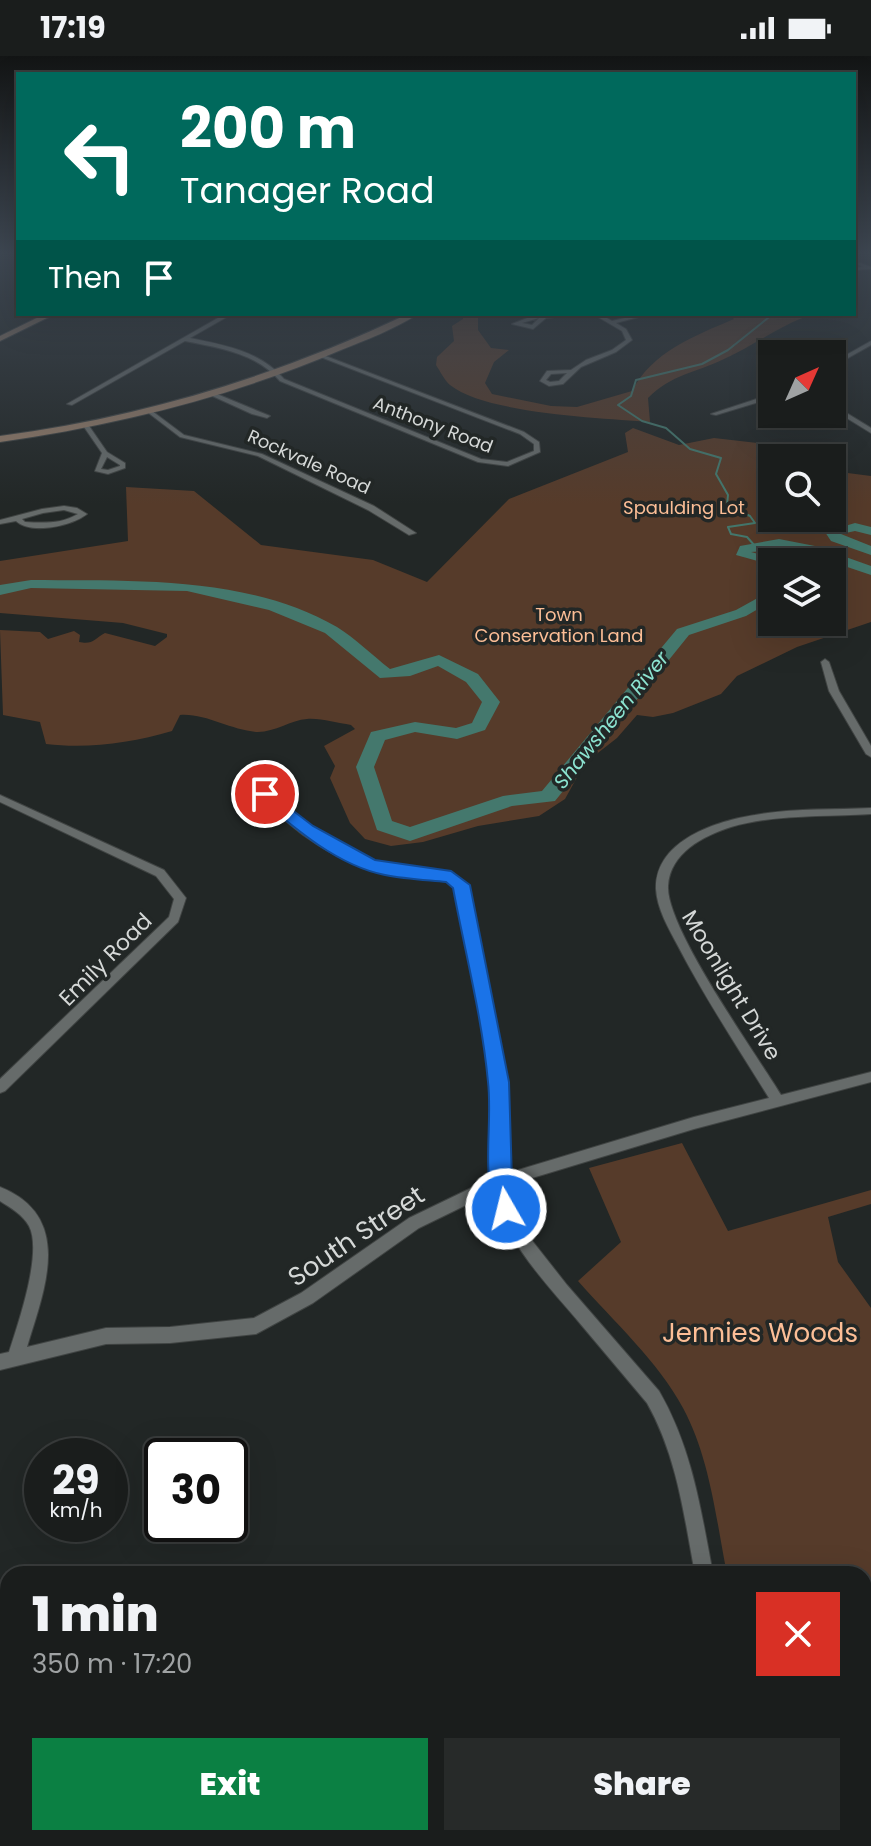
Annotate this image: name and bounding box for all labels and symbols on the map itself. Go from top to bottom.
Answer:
north arrow [758,340,846,428]
street label: Anthony Road [370,390,497,459]
street label: Rockvale Road [244,423,375,500]
park label: Spaulding Lot [623,495,745,520]
park label: Town Conservation Land [475,602,643,648]
water label: Shawsheen River [547,645,675,795]
pin [231,760,299,828]
street label: Moonlight Drive [675,904,789,1066]
street label: Emily Road [52,906,159,1013]
position arrow [464,1167,548,1251]
street label: South Street [281,1177,431,1295]
park label: Jennies Woods [662,1315,858,1351]
speed limit sign: 30 [144,1438,248,1542]

